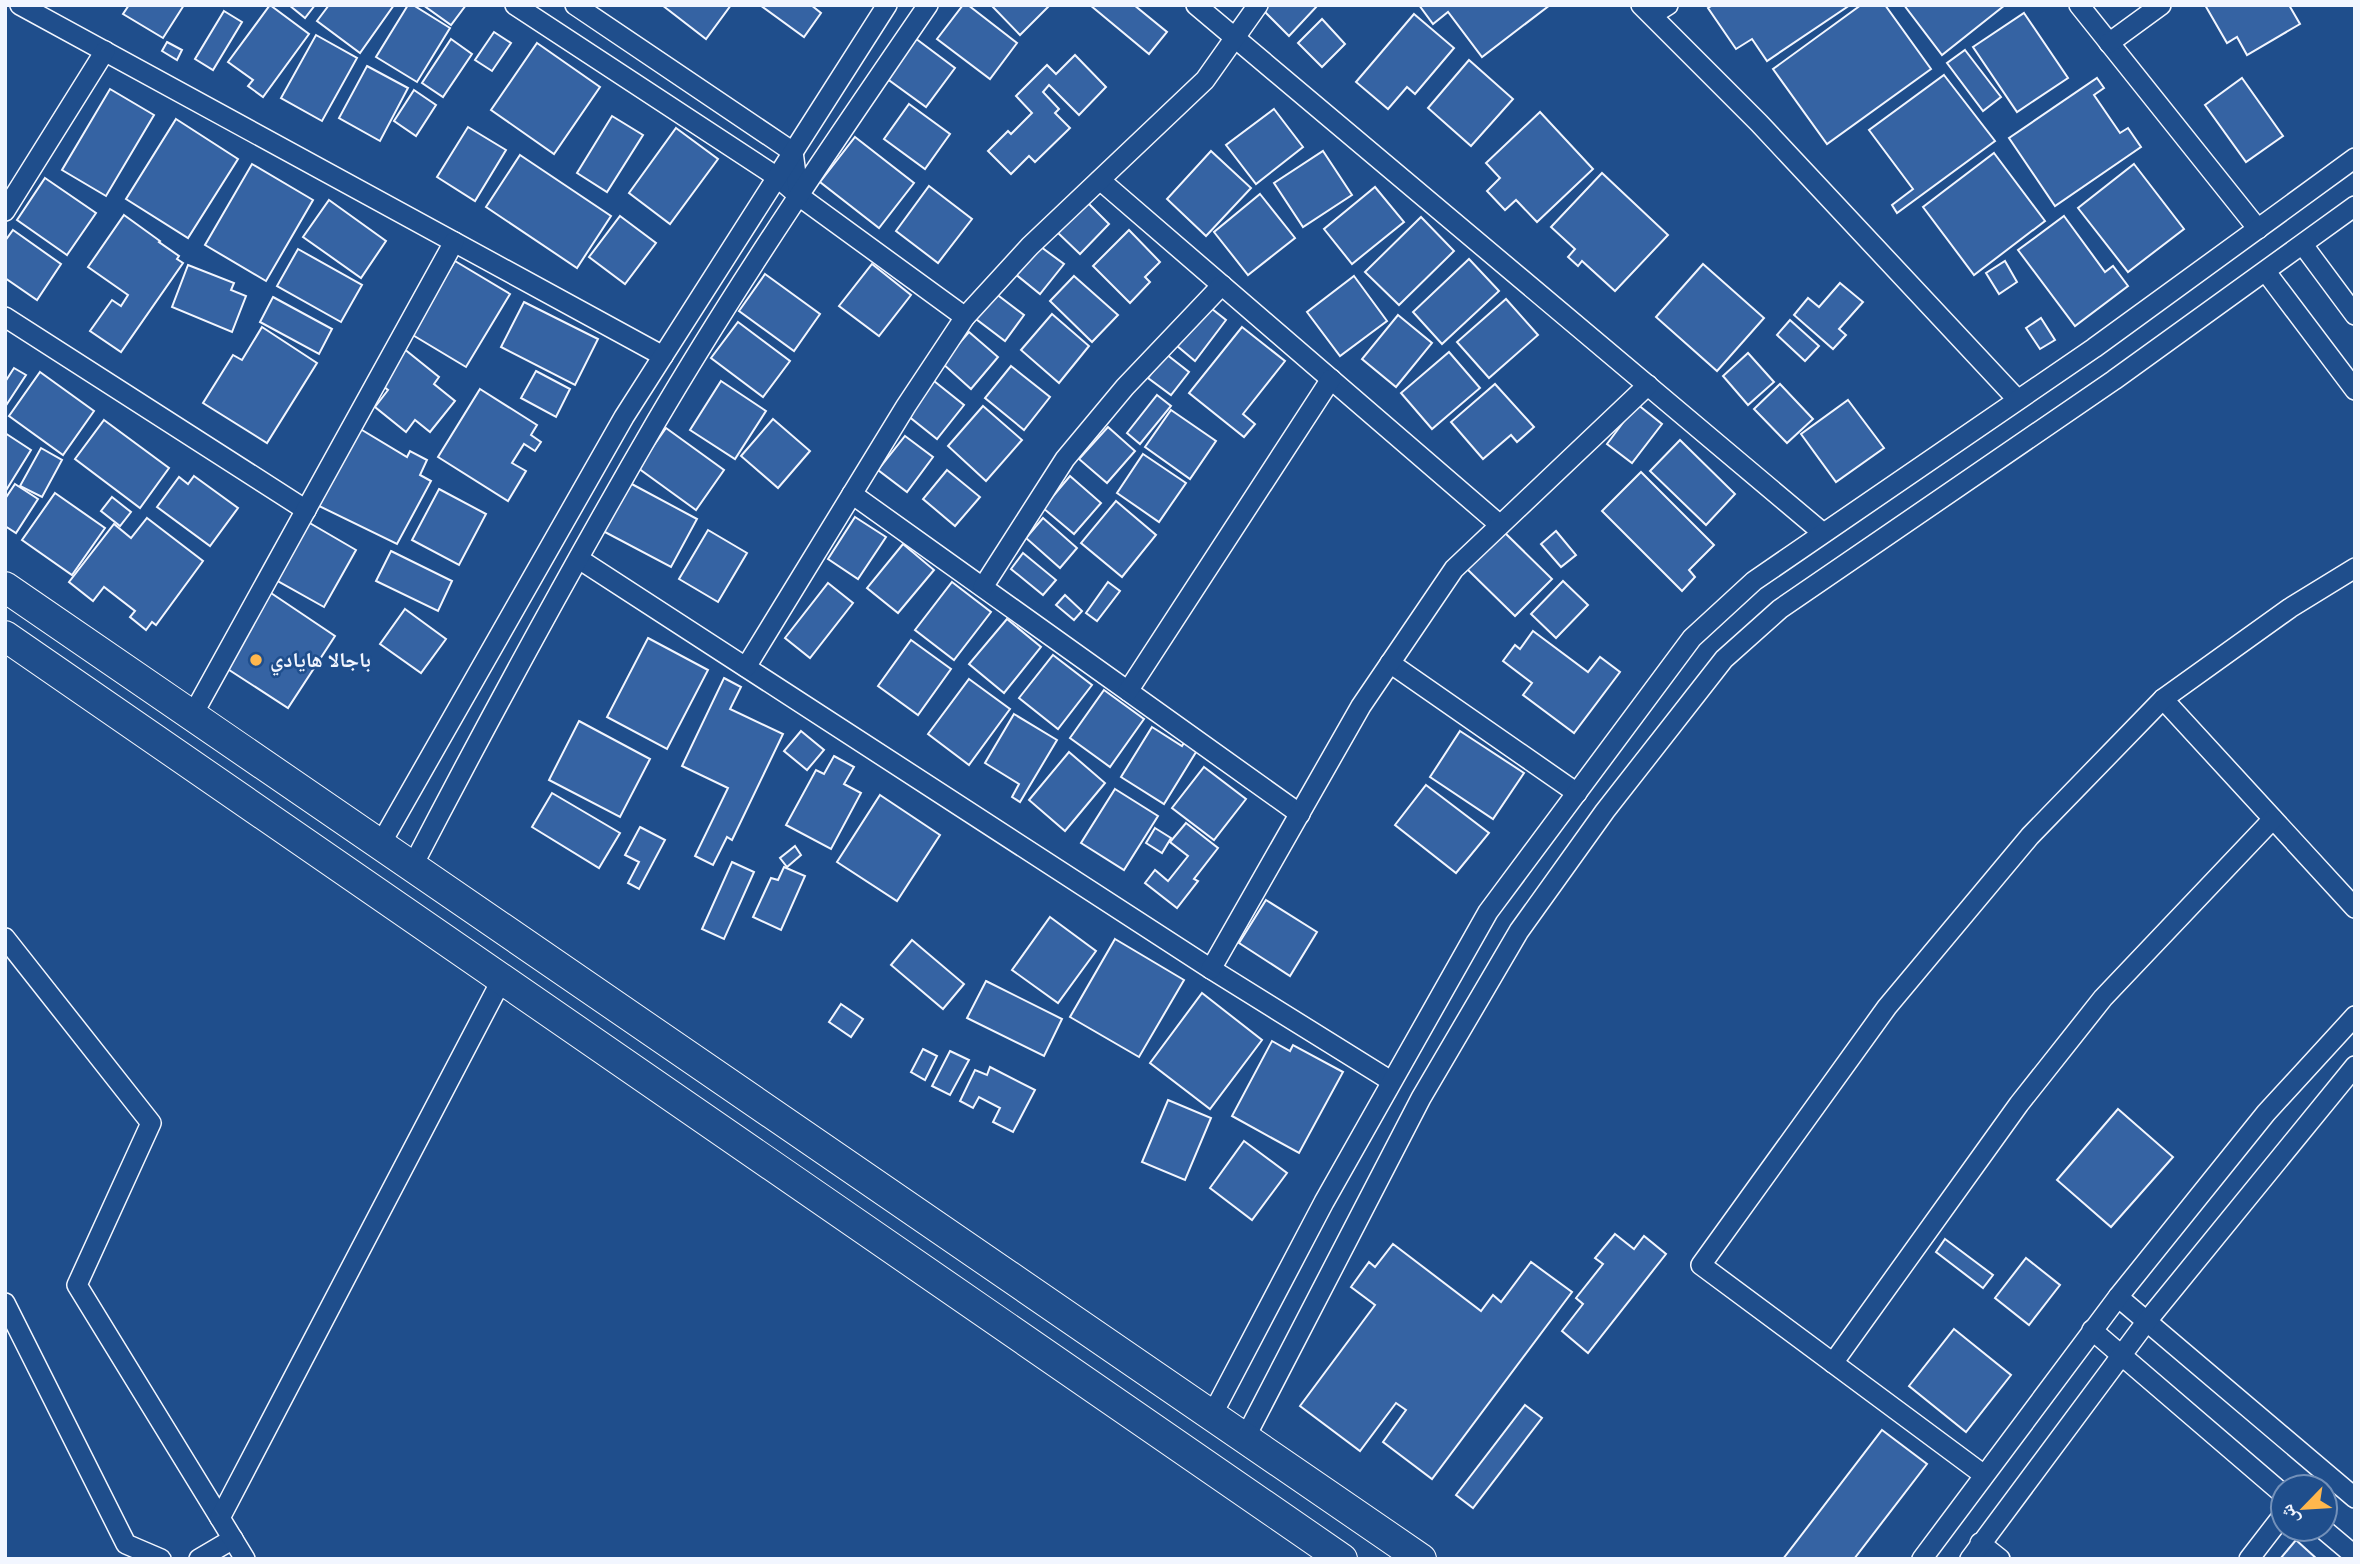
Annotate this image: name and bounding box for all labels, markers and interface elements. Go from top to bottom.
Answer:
place label: باجالا هايادي [270,648,371,676]
marker: باجالا هايادي [248,652,264,668]
north arrow [2269,1473,2339,1543]
text: ش [2275,1500,2306,1529]

